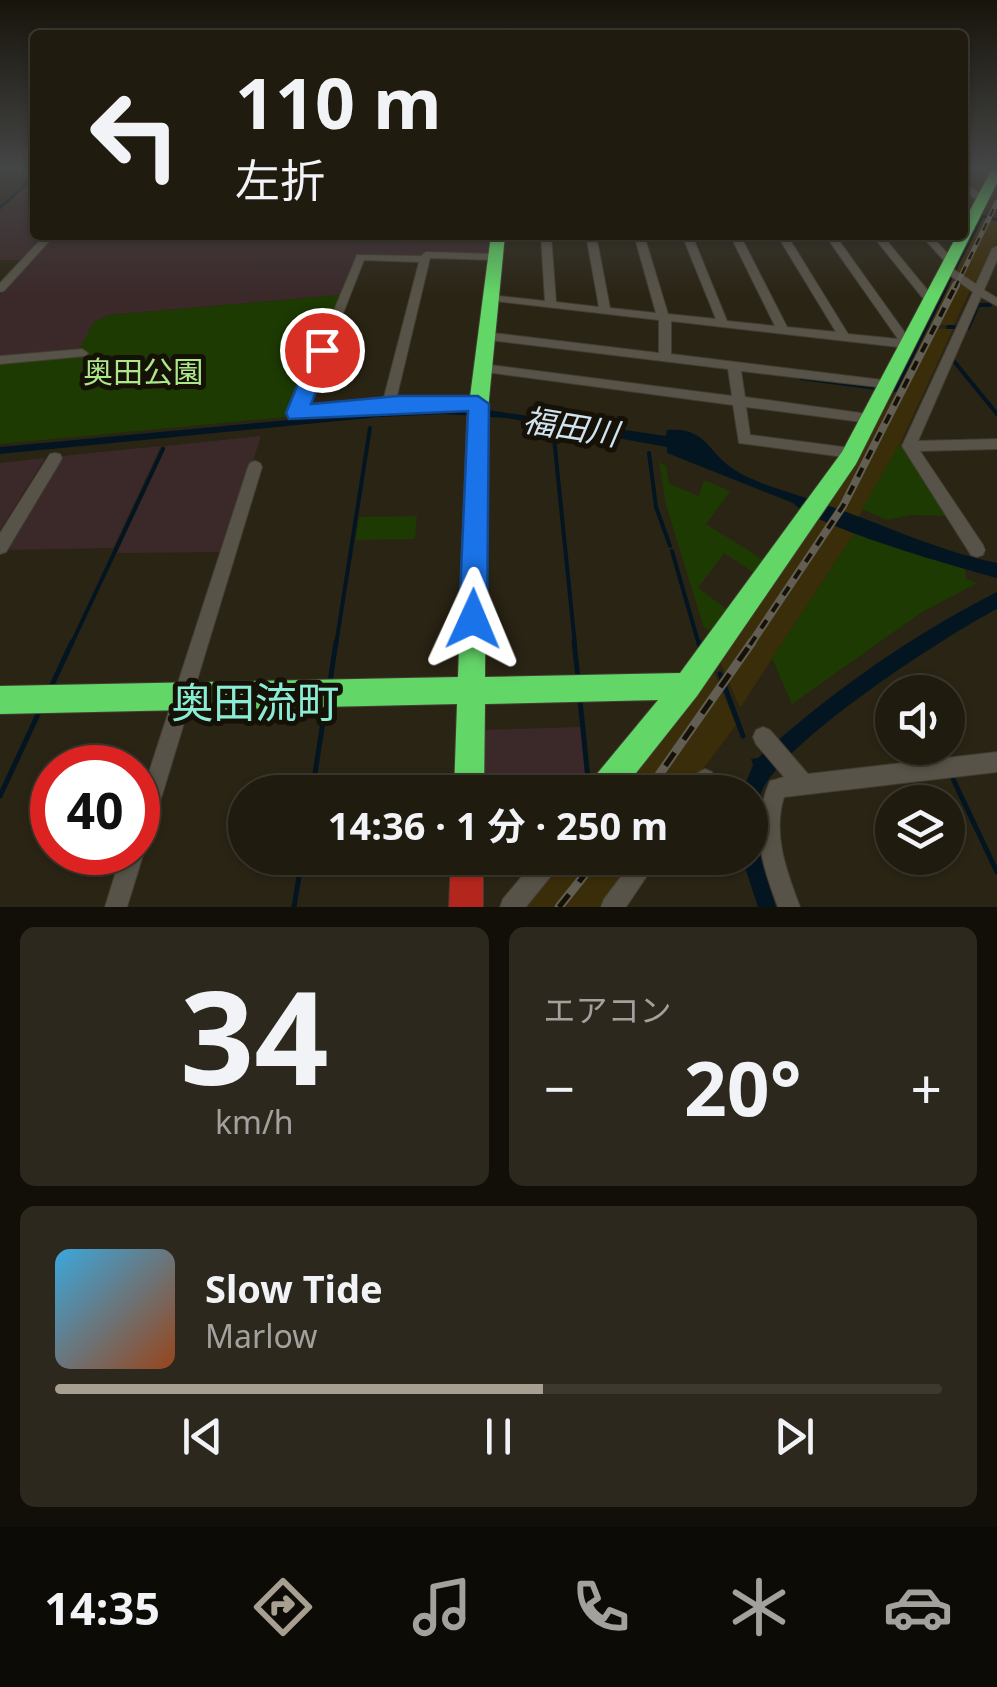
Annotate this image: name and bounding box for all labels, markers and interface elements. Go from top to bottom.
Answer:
text: 110 m [235,54,442,150]
icon: left [70,70,200,200]
text: 左折 [235,149,325,210]
pin [280,308,365,393]
icon: arrive [295,323,350,378]
park label: 奥田公園 [83,351,203,392]
water label: 福田川 [520,397,625,455]
position arrow [421,567,525,671]
district label: 奥田流町 [171,673,339,730]
map controls [875,675,965,875]
button: sound [875,675,965,765]
speed limit sign: 40 [30,745,160,875]
button: layers [875,785,965,875]
text: 14:36 · 1 分 · 250 m [328,799,668,851]
text: 34 [180,946,329,1123]
text: エアコン [544,988,672,1031]
text: 20° [684,1036,802,1138]
text: − [544,1050,575,1125]
text: + [911,1050,942,1125]
text: km/h [215,1100,294,1143]
text: Slow Tide [205,1262,383,1314]
text: Marlow [205,1314,317,1357]
icon: previous [175,1409,230,1464]
icon: pause [471,1409,526,1464]
icon: next [767,1409,822,1464]
icon: directions [248,1572,318,1642]
icon: music [407,1572,477,1642]
icon: phone [566,1572,636,1642]
icon: climate [724,1572,794,1642]
icon: car [883,1572,953,1642]
text: 14:35 [44,1577,160,1638]

